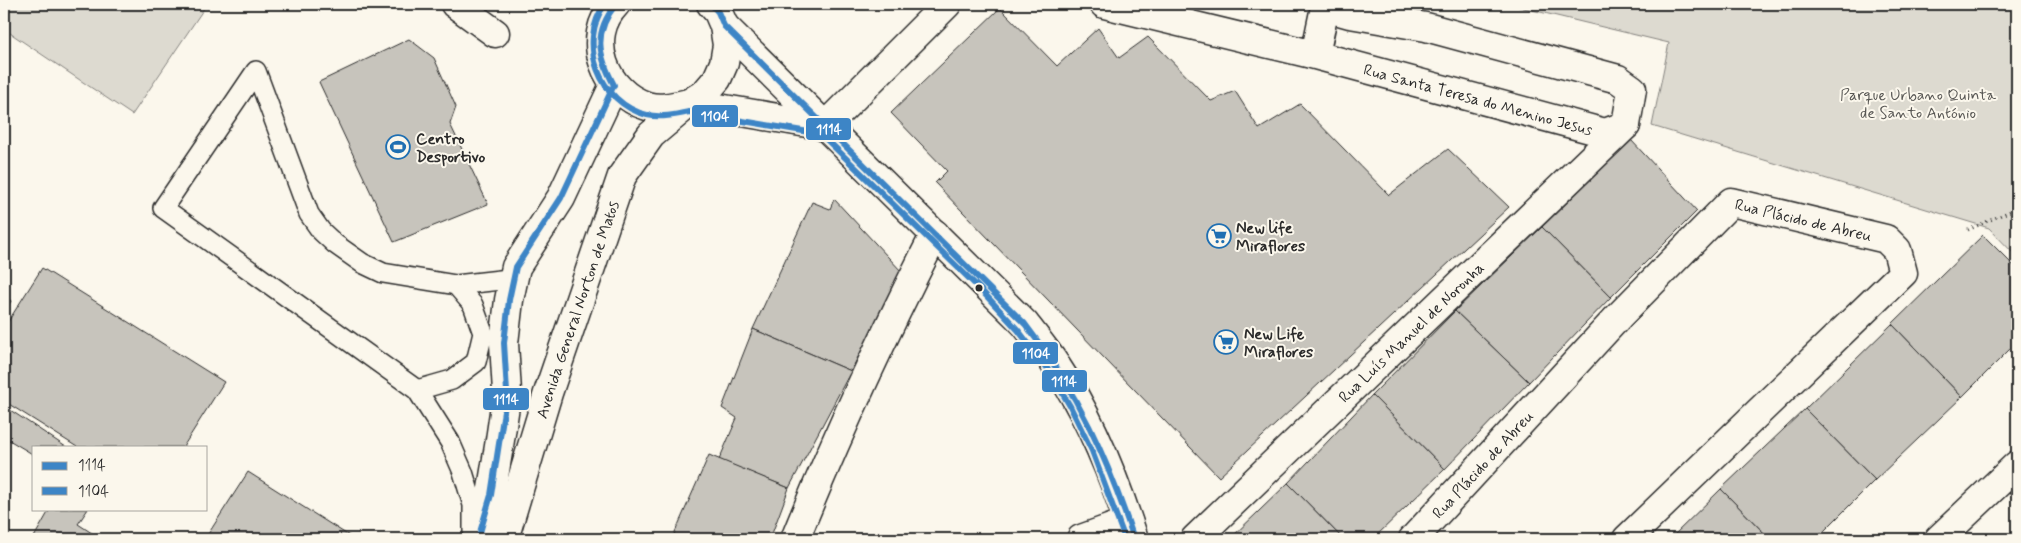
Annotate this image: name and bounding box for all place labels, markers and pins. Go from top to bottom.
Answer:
place label: Centro Desportivo [416,129,486,168]
sports icon: Centro Desportivo [385,134,411,160]
place label: New life Miraflores [1236,218,1305,257]
supermarket icon: New life Miraflores [1206,223,1232,249]
unlabelled marker [974,283,984,293]
place label: New Life Miraflores [1244,324,1313,363]
supermarket icon: New Life Miraflores [1213,329,1239,355]

